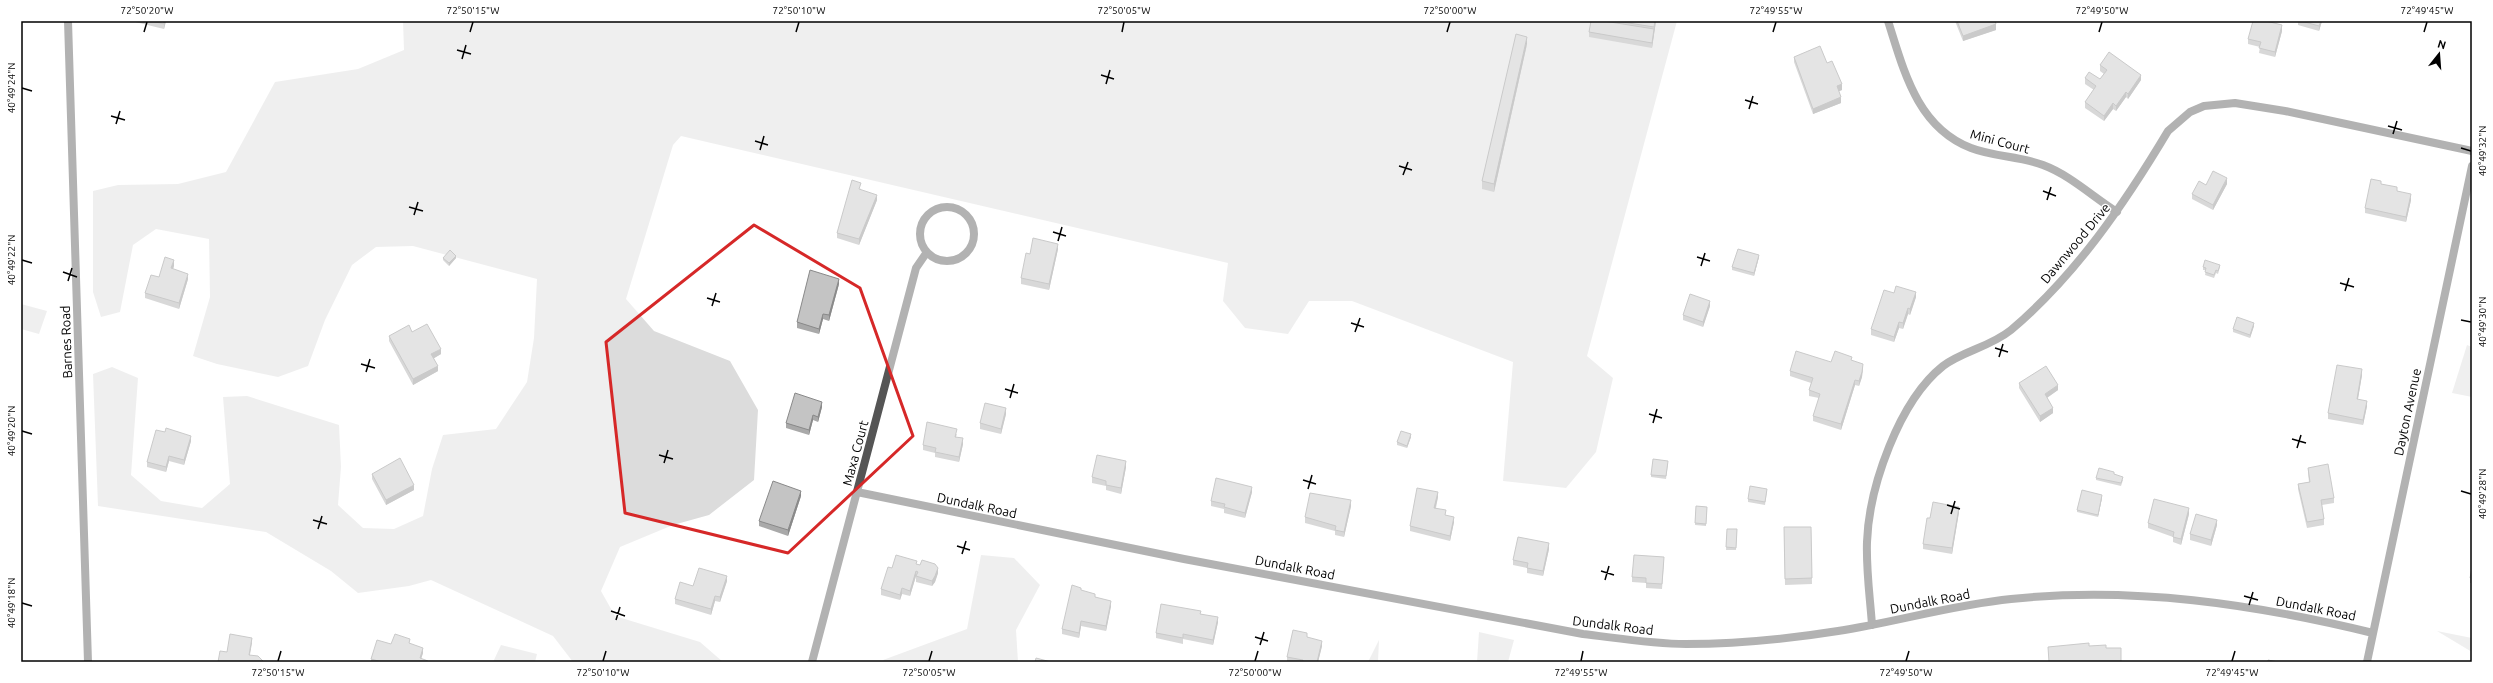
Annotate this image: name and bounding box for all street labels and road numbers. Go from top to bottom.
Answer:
street label: Mini Court [1969,126,2031,156]
street label: Dawnwood Drive [2038,200,2112,286]
street label: Barnes Road [58,305,74,379]
street label: Dayton Avenue [2391,367,2423,457]
street label: Maxa Court [840,419,870,487]
street label: Dundalk Road [936,490,1018,520]
street label: Dundalk Road [1254,552,1336,582]
street label: Dundalk Road [1889,586,1971,616]
street label: Dundalk Road [2275,593,2357,623]
street label: Dundalk Road [1572,613,1654,637]

